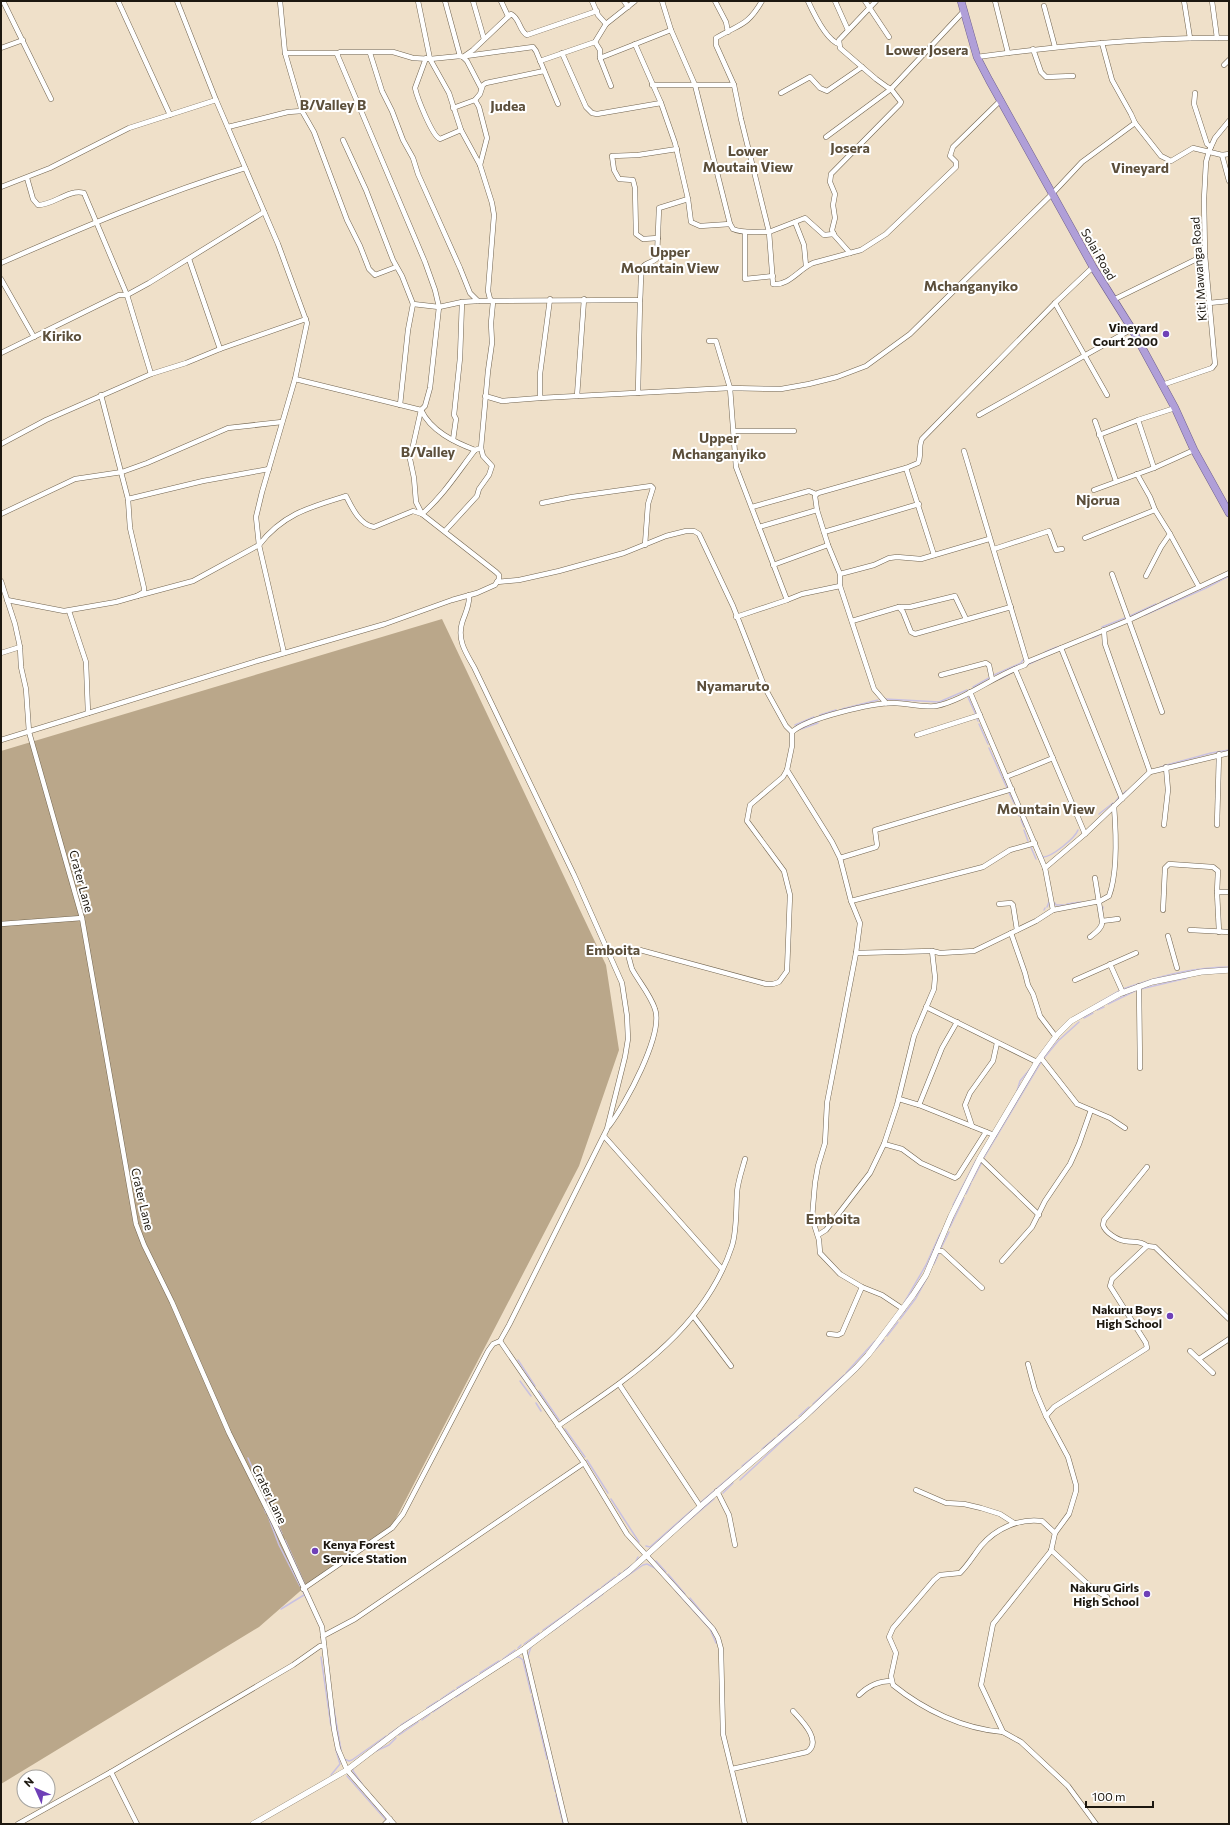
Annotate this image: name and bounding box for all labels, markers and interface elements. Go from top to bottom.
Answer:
district label: Lower Josera [886,41,968,58]
district label: B/Valley B [300,96,366,113]
district label: Judea [490,97,526,114]
district label: Josera [830,139,870,156]
district label: Lower Moutain View [703,142,794,175]
district label: Vineyard [1111,159,1169,176]
street label: Kiti Mawanga Road [1187,216,1209,322]
street label: Solai Road [1079,226,1119,282]
district label: Upper Mountain View [621,243,720,276]
district label: Mchanganyiko [924,277,1018,294]
place label: Vineyard Court 2000 [1093,320,1158,348]
district label: Kiriko [42,327,82,344]
marker: Vineyard Court 2000 [1161,329,1171,339]
district label: Upper Mchanganyiko [672,429,766,462]
district label: B/Valley [401,443,456,460]
district label: Njorua [1076,491,1120,508]
district label: Nyamaruto [696,677,770,694]
district label: Mountain View [997,800,1096,817]
street label: Crater Lane [67,848,97,914]
district label: Emboita [586,941,640,958]
street label: Crater Lane [129,1166,157,1232]
district label: Emboita [806,1210,860,1227]
place label: Nakuru Boys High School [1092,1302,1162,1330]
marker: Nakuru Boys High School [1165,1311,1175,1321]
street label: Crater Lane [250,1462,290,1526]
place label: Kenya Forest Service Station [323,1537,407,1565]
marker: Kenya Forest Service Station [310,1546,320,1556]
place label: Nakuru Girls High School [1070,1580,1139,1608]
marker: Nakuru Girls High School [1142,1589,1152,1599]
north arrow [16,1769,56,1809]
text: N [21,1774,36,1789]
scale bar [1086,1783,1153,1809]
text: 100 m [1092,1789,1126,1803]

